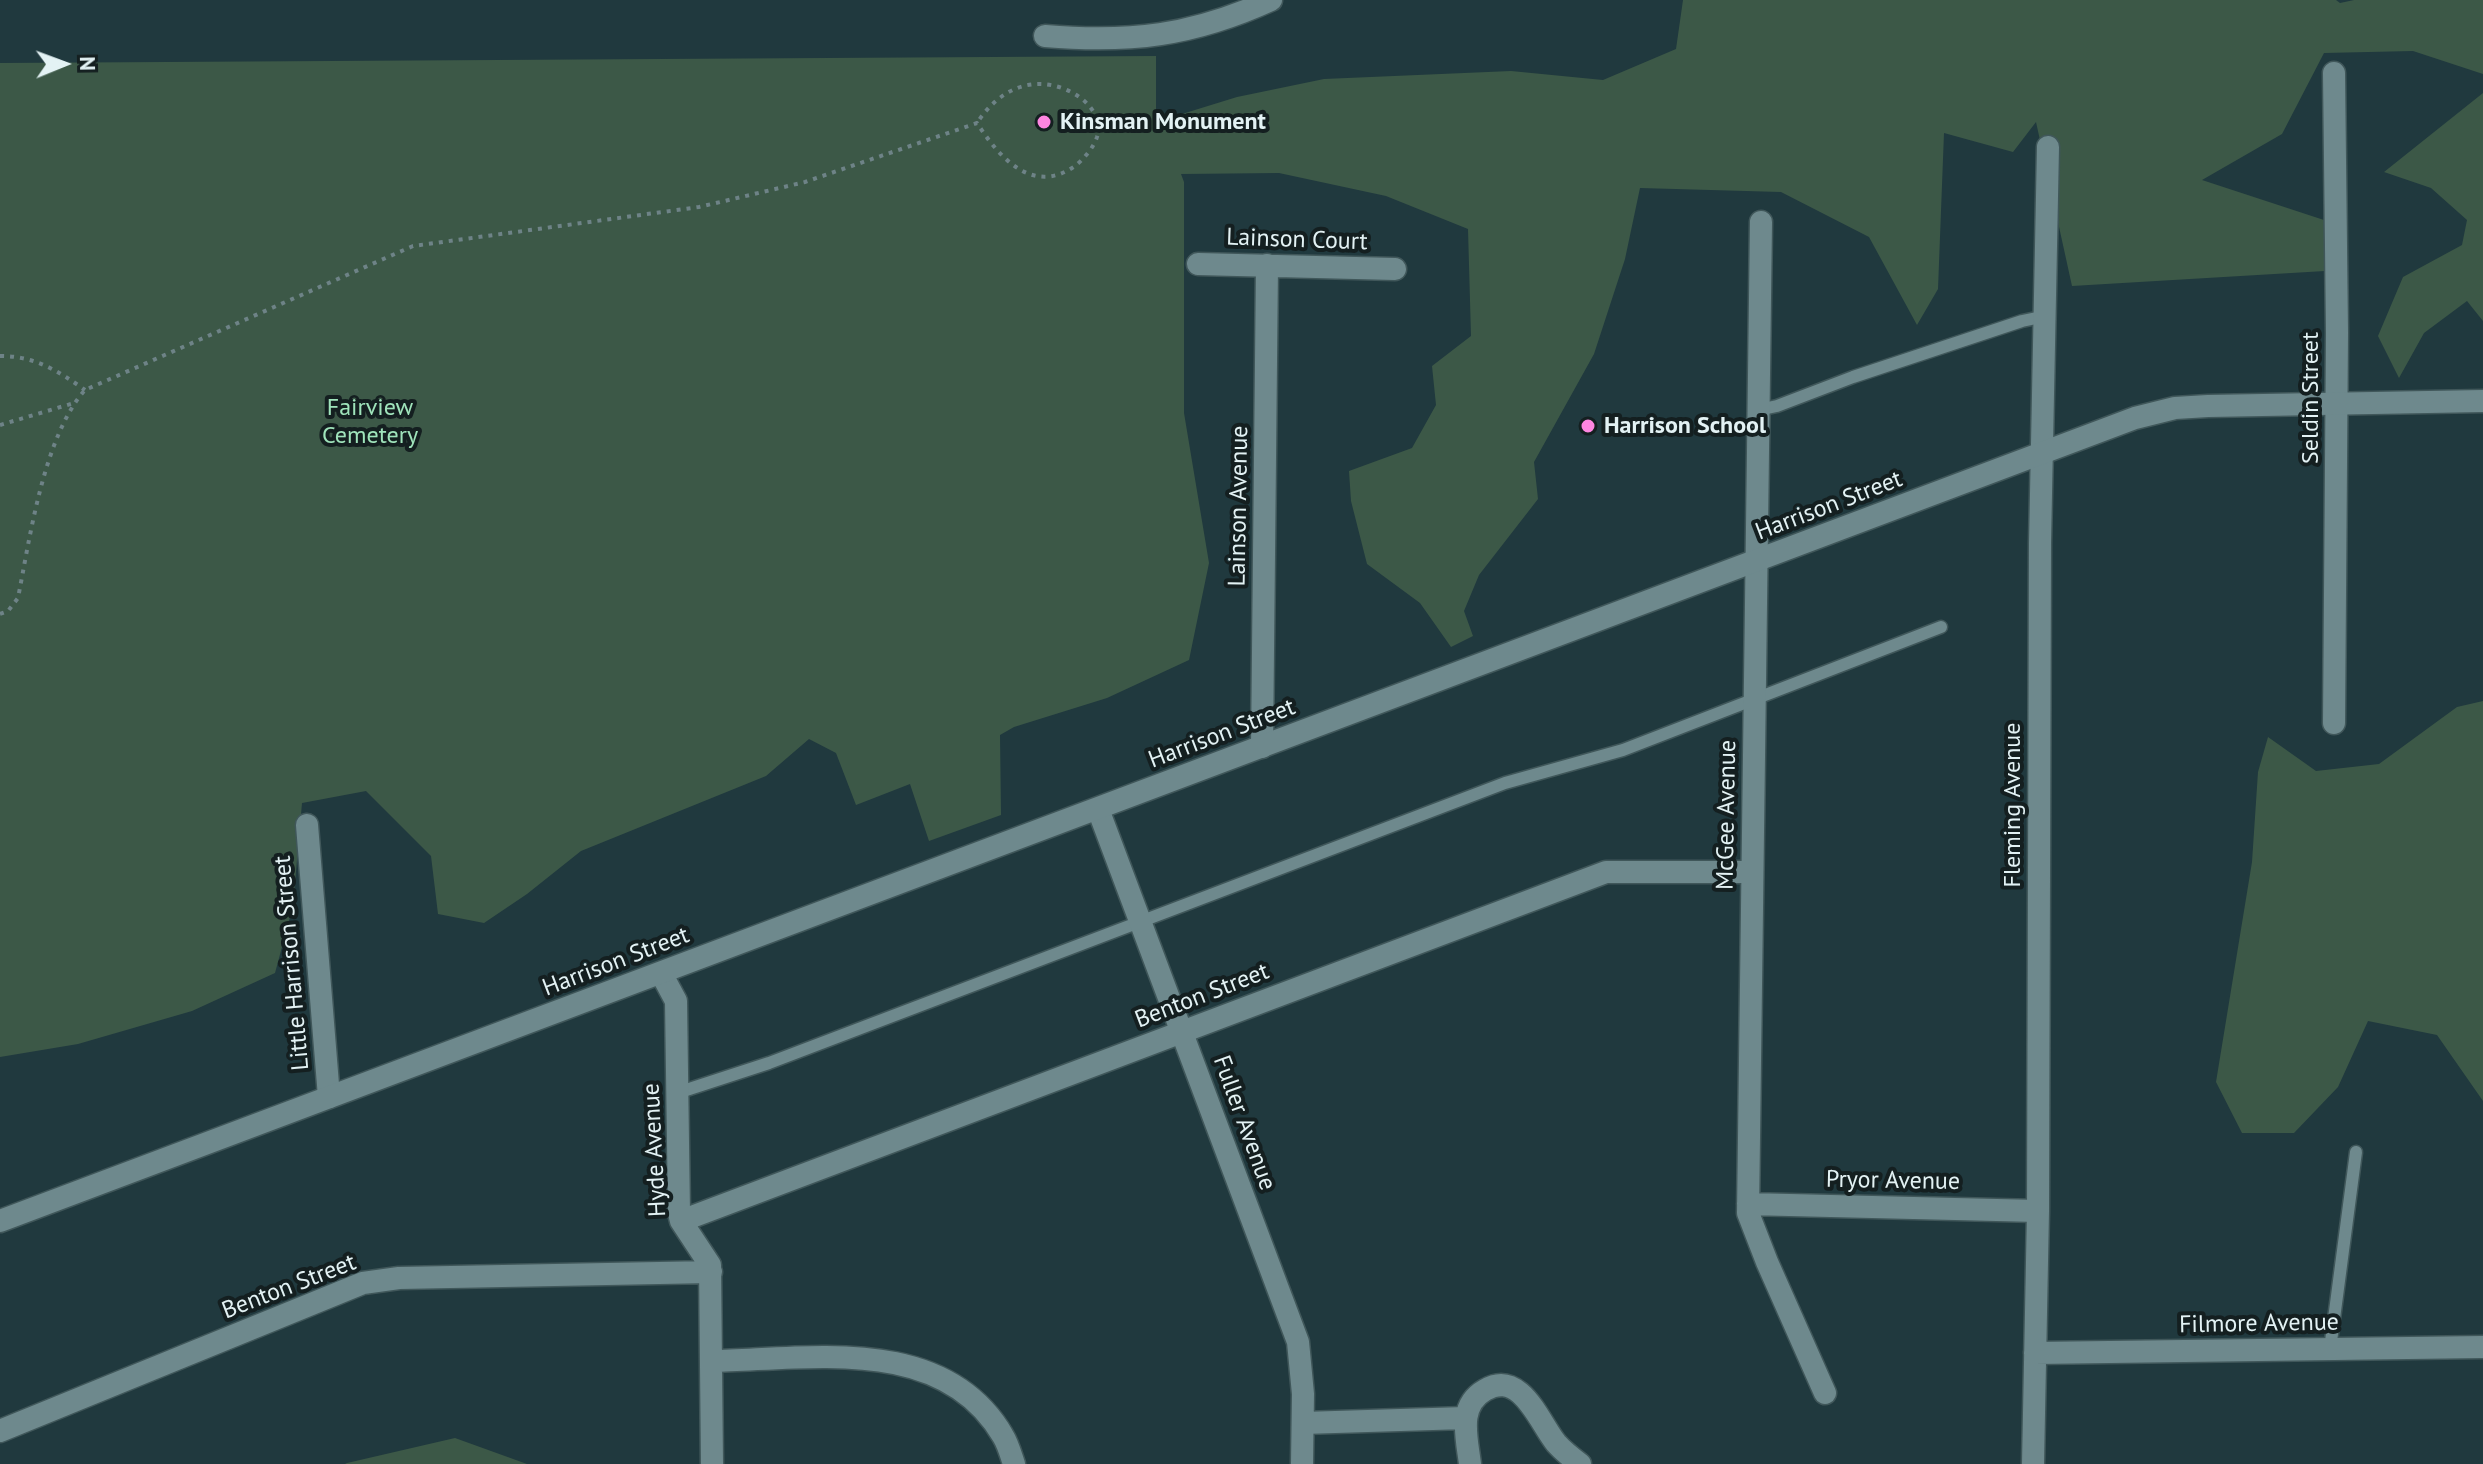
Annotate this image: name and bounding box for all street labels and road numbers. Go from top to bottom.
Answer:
street label: Lainson Court [1226,223,1368,257]
street label: Seldin Street [2297,332,2325,464]
street label: Lainson Avenue [1223,425,1255,587]
street label: Harrison Street [1752,465,1906,547]
street label: Harrison Street [1145,693,1299,775]
street label: Fleming Avenue [1999,723,2027,887]
street label: McGee Avenue [1711,740,1743,890]
street label: Little Harrison Street [268,855,316,1071]
street label: Harrison Street [539,921,693,1003]
street label: Benton Street [1131,957,1273,1035]
street label: Fuller Avenue [1206,1052,1282,1194]
street label: Hyde Avenue [637,1082,673,1218]
street label: Pryor Avenue [1826,1165,1960,1197]
street label: Benton Street [218,1248,360,1326]
street label: Filmore Avenue [2179,1308,2339,1340]

